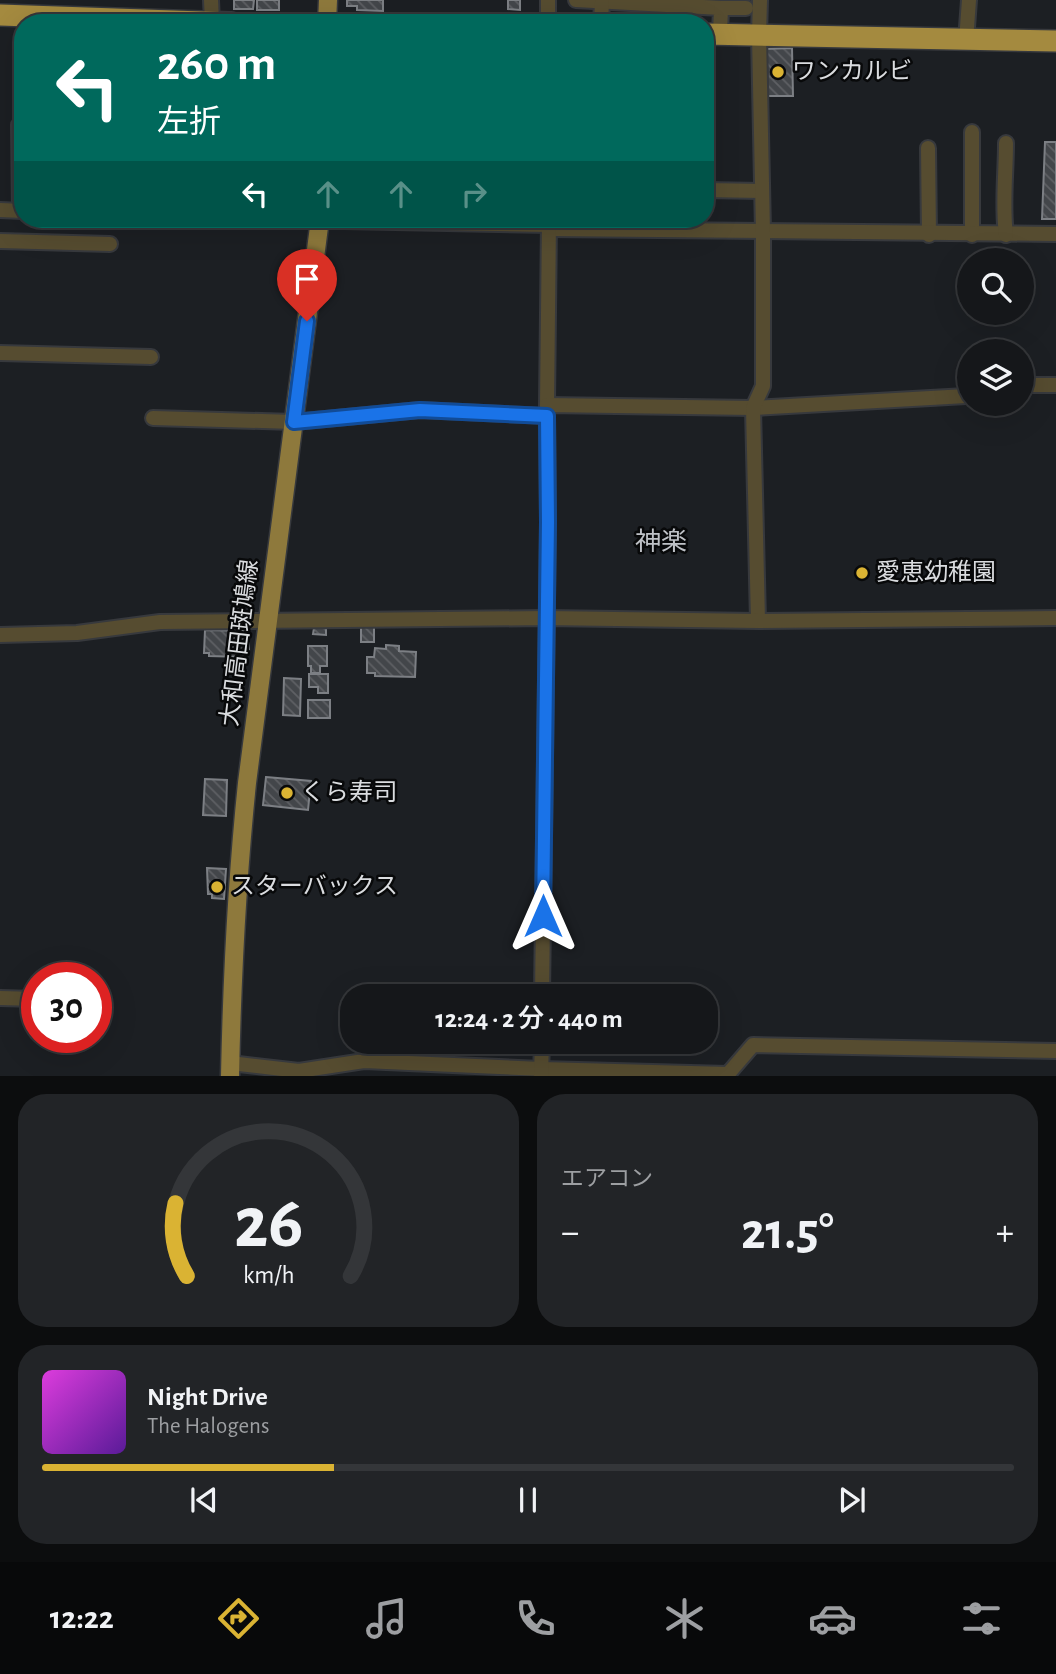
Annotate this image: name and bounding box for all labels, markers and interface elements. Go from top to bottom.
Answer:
text: 260 m [157,40,276,89]
icon: left [42,42,133,133]
place label: ワンカルビ [792,59,912,84]
marker: ワンカルビ [770,64,786,80]
text: 左折 [157,106,221,138]
icon: left [236,175,274,213]
icon: ahead [309,175,347,213]
icon: ahead [382,175,420,213]
icon: right [455,175,493,213]
map controls [957,248,1034,416]
button: search [957,248,1034,325]
pin [277,249,337,321]
icon: arrive [288,260,326,298]
button: layers [957,339,1034,416]
district label: 神楽 [635,528,687,555]
street label: 大和高田斑鳩線 [216,558,262,728]
place label: 愛恵幼稚園 [876,559,996,585]
marker: 愛恵幼稚園 [854,565,870,581]
place label: くら寿司 [301,779,397,805]
marker: くら寿司 [279,785,295,801]
place label: スターバックス [231,874,398,899]
marker: スターバックス [209,879,225,895]
position arrow [506,879,580,953]
speed limit sign: 30 [21,962,112,1053]
text: 12:24 · 2 分 · 440 m [435,1006,623,1032]
text: エアコン [561,1168,653,1191]
text: 26 [234,1189,303,1262]
text: 21.5° [741,1206,834,1258]
text: − [561,1214,579,1252]
text: + [996,1214,1014,1252]
text: km/h [243,1263,294,1288]
text: Night Drive [147,1384,268,1410]
text: The Halogens [147,1415,269,1438]
icon: previous [185,1481,223,1519]
icon: pause [509,1481,547,1519]
icon: next [833,1481,871,1519]
icon: directions [214,1594,263,1643]
icon: music [362,1594,411,1643]
icon: phone [511,1594,560,1643]
icon: climate [660,1594,709,1643]
icon: car [808,1594,857,1643]
icon: filters [957,1594,1006,1643]
text: 12:22 [50,1602,114,1634]

